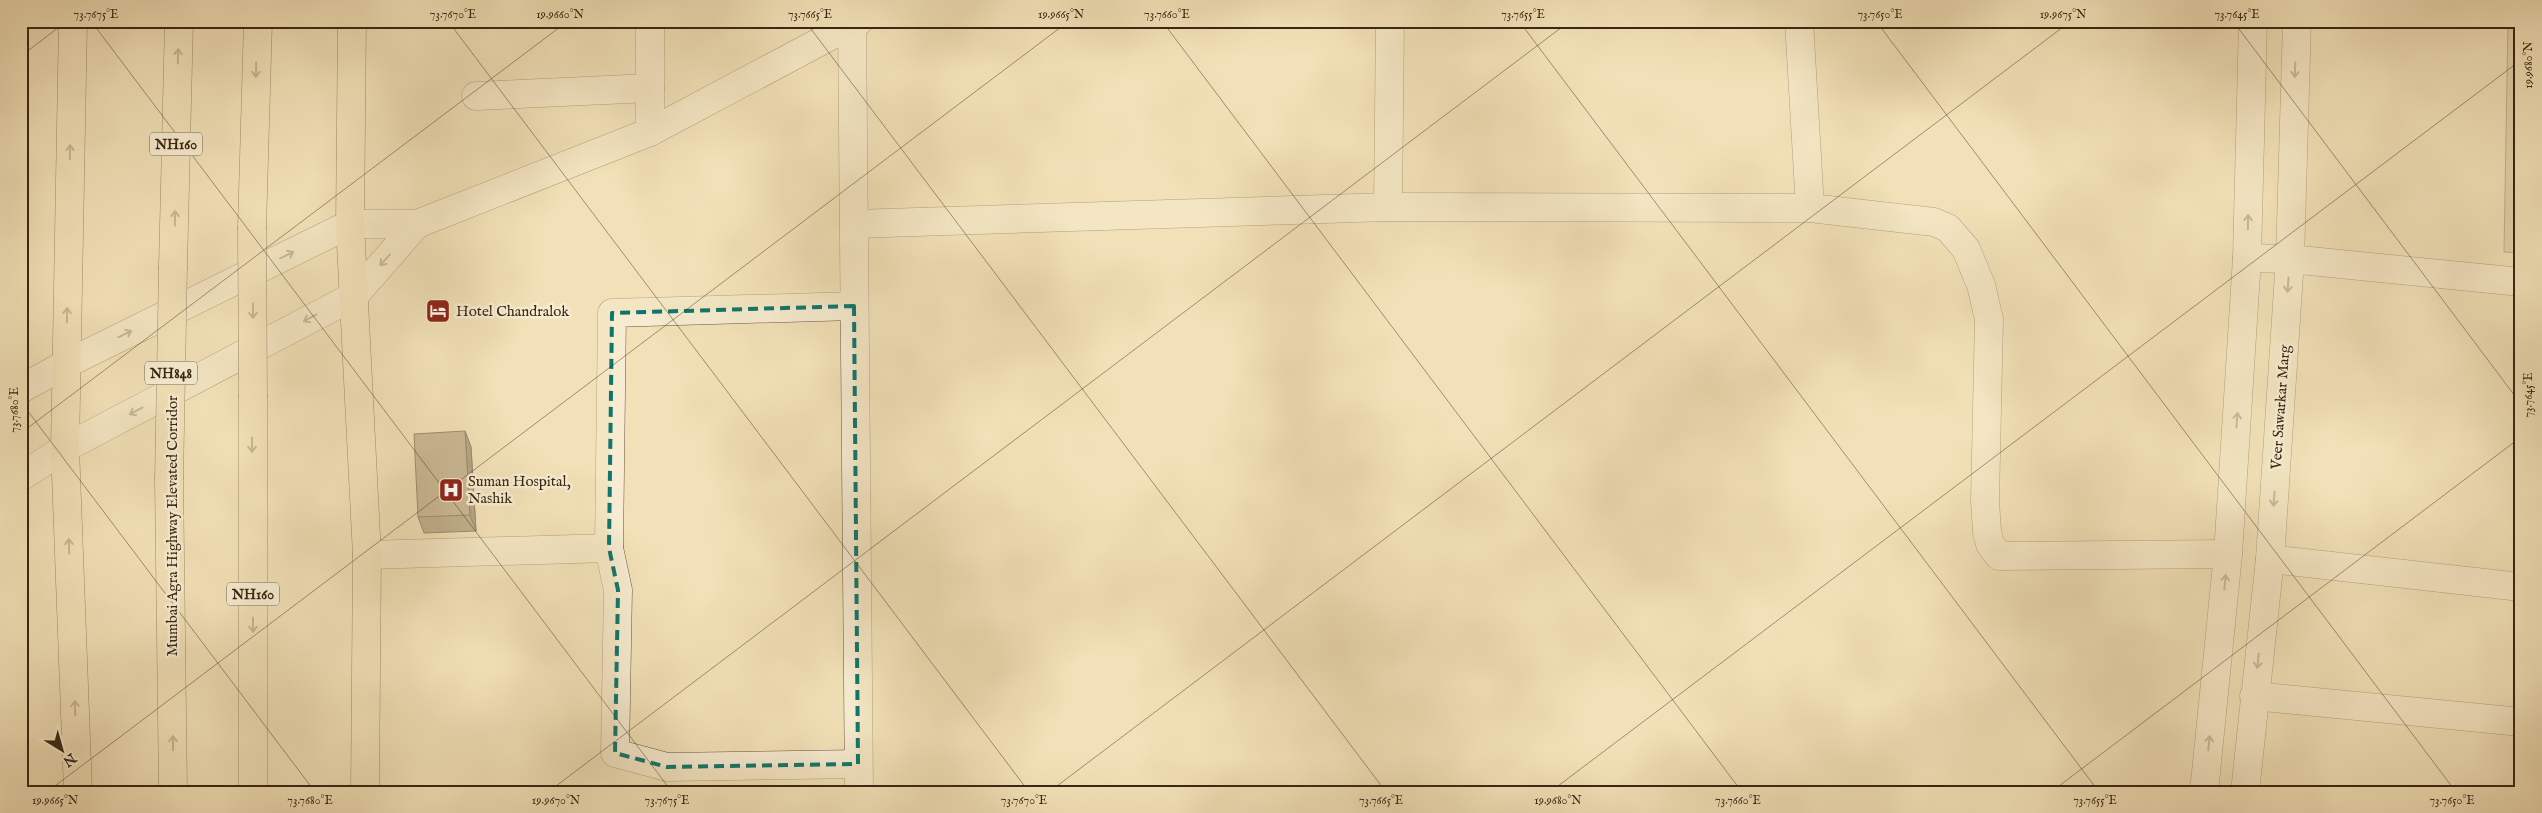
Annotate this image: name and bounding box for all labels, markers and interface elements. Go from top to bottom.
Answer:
text: 73.7675°E [74,7,118,22]
text: 73.7670°E [430,7,476,22]
text: 19.9660°N [536,7,584,22]
text: 73.7665°E [788,7,832,22]
text: 19.9665°N [1038,7,1085,22]
text: 73.7660°E [1144,7,1190,22]
text: 73.7655°E [1501,7,1545,22]
text: 73.7650°E [1857,7,1903,22]
text: 19.9675°N [2040,7,2087,22]
text: 73.7645°E [2214,7,2260,22]
text: 19.9680°N [2521,41,2536,89]
one-way arrow [174,48,183,64]
one-way arrow [252,62,261,78]
one-way arrow [2290,62,2300,78]
road number: NH160 [150,132,202,156]
one-way arrow [65,145,75,161]
one-way arrow [170,210,179,226]
one-way arrow [2243,215,2253,231]
one-way arrow [279,250,294,259]
one-way arrow [380,253,391,266]
one-way arrow [2284,277,2293,293]
hotel icon: Hotel Chandralok [425,298,451,324]
one-way arrow [248,302,258,318]
place label: Hotel Chandralok [456,302,570,321]
one-way arrow [62,307,72,324]
one-way arrow [304,314,318,324]
one-way arrow [117,329,132,339]
street label: Veer Sawarkar Marg [2267,343,2294,471]
road number: NH848 [145,362,197,384]
text: 73.7645°E [2521,372,2536,418]
text: 73.7680°E [7,387,22,433]
street label: Mumbai Agra Highway Elevated Corridor [163,395,182,657]
one-way arrow [129,407,144,416]
one-way arrow [2232,412,2241,428]
one-way arrow [247,437,257,453]
place label: Suman Hospital, Nashik [468,472,571,508]
hospital icon: Suman Hospital, Nashik [438,477,464,503]
one-way arrow [2269,491,2278,507]
one-way arrow [64,538,74,554]
one-way arrow [2221,574,2230,590]
road number: NH160 [227,582,279,606]
one-way arrow [248,617,258,633]
one-way arrow [2253,653,2263,669]
one-way arrow [70,700,79,716]
north arrow [38,726,88,776]
one-way arrow [168,735,178,752]
one-way arrow [2204,736,2214,752]
text: N [59,748,80,770]
text: 19.9665°N [32,793,79,808]
text: 73.7680°E [287,793,333,808]
text: 19.9670°N [532,793,581,808]
text: 73.7675°E [645,793,689,808]
text: 73.7670°E [1001,793,1047,808]
text: 73.7665°E [1359,793,1403,808]
text: 19.9680°N [1534,793,1582,808]
text: 73.7660°E [1715,793,1761,808]
text: 73.7655°E [2073,793,2117,808]
text: 73.7650°E [2429,793,2475,808]

